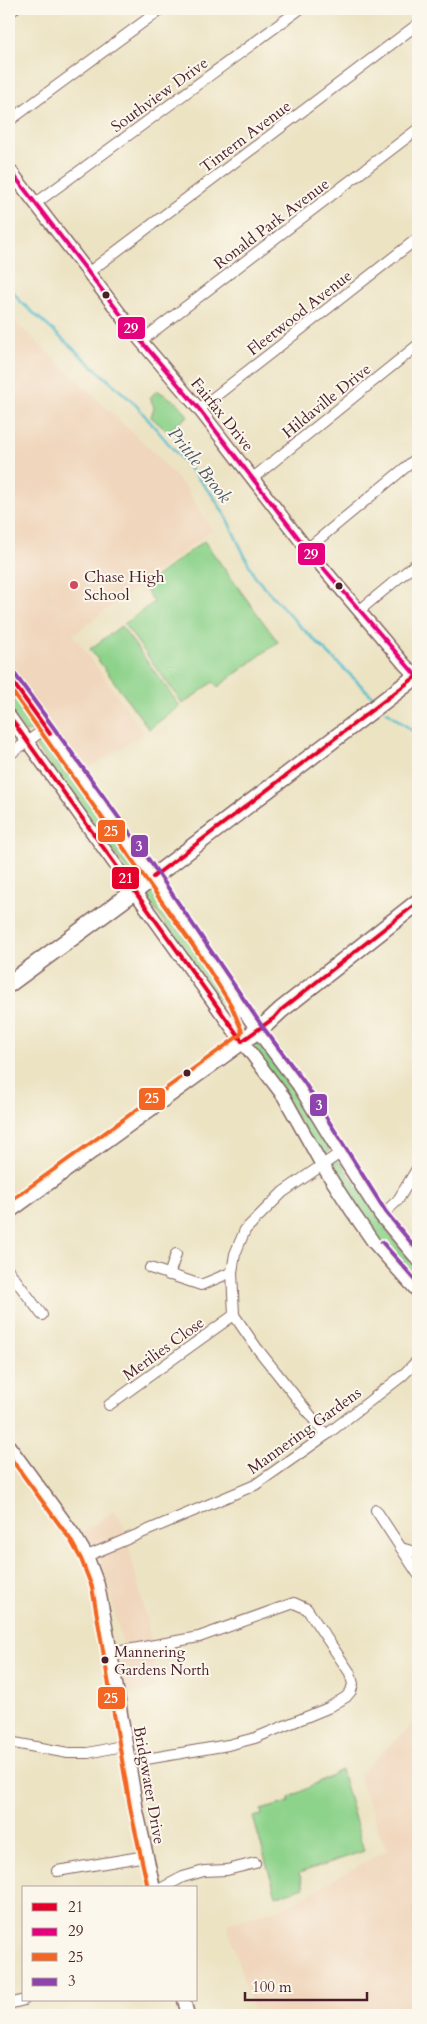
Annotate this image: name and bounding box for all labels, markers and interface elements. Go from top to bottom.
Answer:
street label: Southview Drive [107,52,213,137]
street label: Tintern Avenue [196,95,296,178]
street label: Ronald Park Avenue [209,173,334,275]
street label: Fleetwood Avenue [243,265,357,361]
unlabelled marker [101,290,111,300]
line badge: 29 [117,316,146,340]
text: 29 [124,319,138,338]
street label: Hildaville Drive [278,358,376,443]
street label: Fairfax Drive [186,373,259,456]
water label: Prittle Brook [162,422,237,509]
line badge: 29 [297,542,326,566]
text: 29 [304,545,318,564]
place label: Chase High School [84,566,165,606]
marker: Chase High School [68,579,80,591]
unlabelled marker [334,581,344,591]
line badge: 25 [97,819,126,843]
text: 25 [104,822,118,841]
line badge: 3 [130,834,149,858]
text: 3 [135,837,143,856]
line badge: 21 [111,866,140,890]
text: 21 [119,869,133,888]
unlabelled marker [182,1068,192,1078]
line badge: 25 [138,1087,166,1111]
text: 25 [145,1089,159,1108]
line badge: 3 [309,1093,328,1117]
text: 3 [315,1096,323,1115]
street label: Merilies Close [118,1312,209,1386]
street label: Mannering Gardens [243,1382,366,1480]
place label: Mannering Gardens North [114,1642,210,1680]
marker: Mannering Gardens North [100,1655,110,1665]
line badge: 25 [97,1686,126,1710]
text: 25 [104,1689,118,1708]
street label: Bridgwater Drive [128,1724,170,1846]
legend [22,1886,198,2002]
text: 21 [68,1897,83,1917]
text: 29 [68,1921,84,1941]
text: 25 [68,1947,83,1967]
scale bar [245,1969,367,2001]
text: 3 [68,1971,76,1991]
text: 100 m [252,1977,292,1997]

